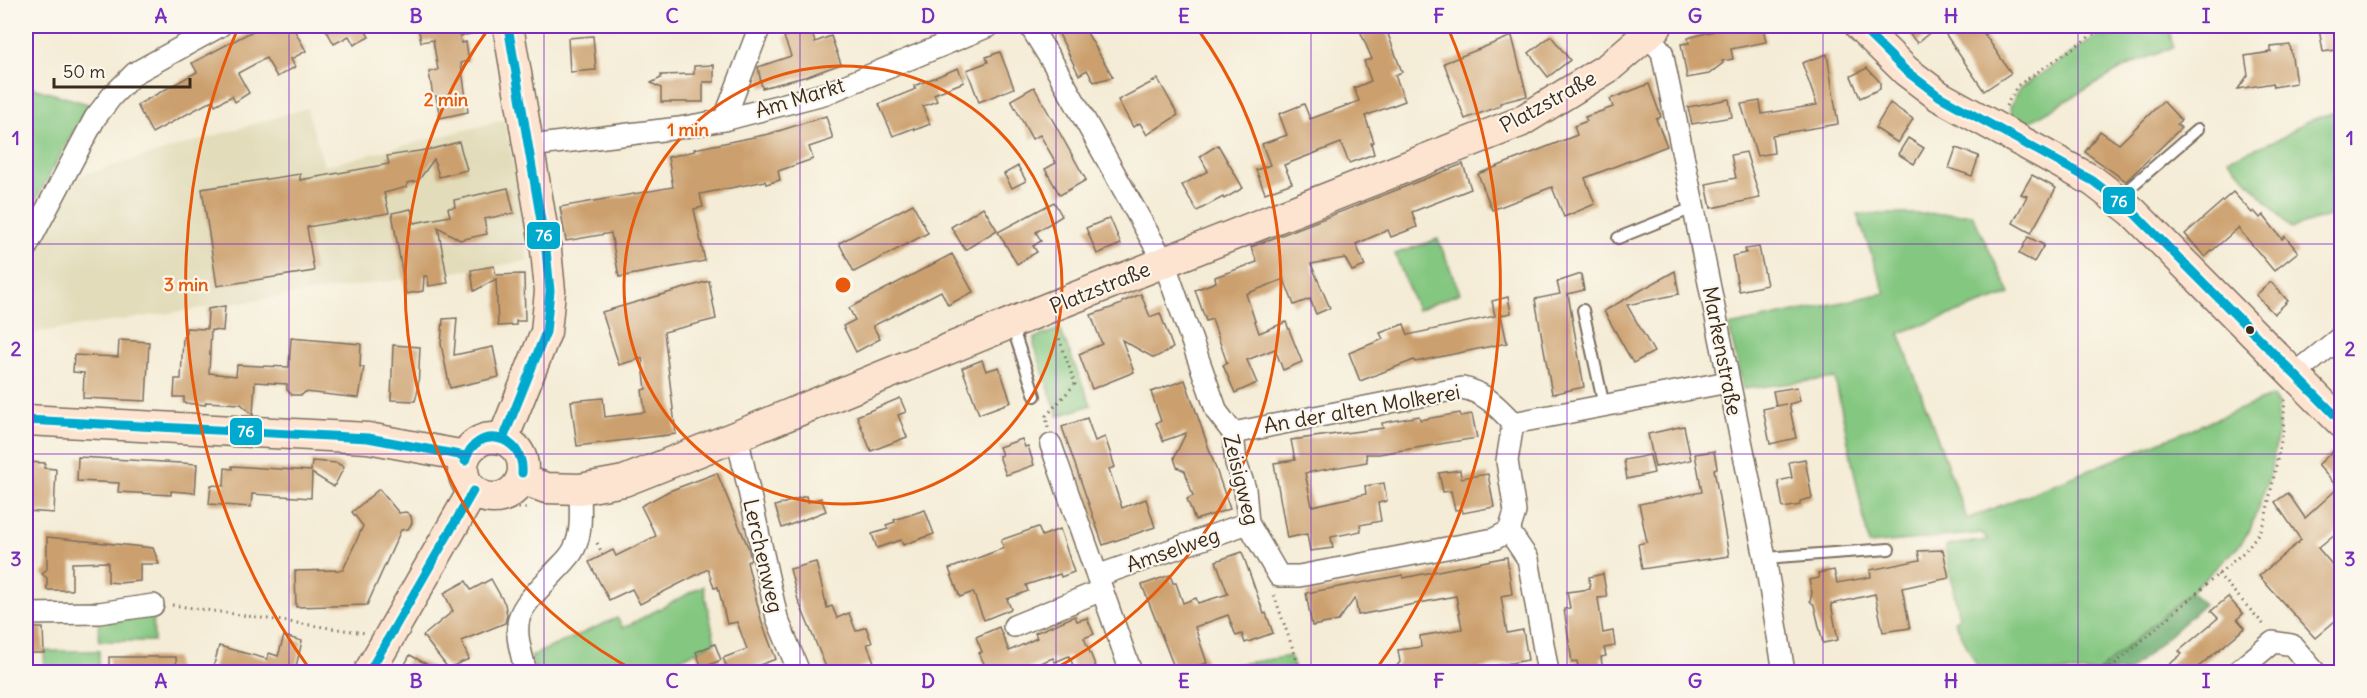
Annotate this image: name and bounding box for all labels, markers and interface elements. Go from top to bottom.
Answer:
text: A [155,3,168,28]
text: B [409,3,423,28]
text: C [665,3,679,28]
text: D [921,3,935,28]
text: E [1178,3,1190,28]
text: F [1433,3,1445,28]
text: G [1688,3,1702,28]
text: H [1944,3,1958,28]
text: I [2202,3,2211,28]
scale bar [54,51,190,89]
text: 50 m [63,60,105,83]
street label: Platzstraße [1495,64,1601,139]
street label: Am Markt [752,71,848,124]
text: 2 min [424,88,469,111]
text: 1 min [667,118,709,141]
text: 1 [12,125,20,150]
text: 1 [2346,125,2354,150]
line badge: 76 [2102,186,2136,215]
text: 76 [2111,191,2127,211]
line badge: 76 [526,221,561,250]
text: 76 [536,225,552,245]
street label: Platzstraße [1046,255,1154,320]
text: 3 min [164,273,209,296]
centre of rings [833,275,853,295]
street label: Markenstraße [1697,284,1748,418]
unlabelled marker [2244,324,2256,336]
text: 2 [11,336,22,361]
text: 2 [2345,336,2356,361]
street label: An der alten Molkerei [1262,378,1462,439]
line badge: 76 [229,417,263,446]
text: 76 [238,421,254,441]
street label: Zeisigweg [1217,432,1266,528]
street label: Lerchenweg [737,496,790,616]
street label: Amselweg [1123,521,1223,578]
text: 3 [10,546,22,571]
text: 3 [2344,546,2356,571]
text: A [155,668,168,693]
text: B [409,668,423,693]
text: C [665,668,679,693]
text: D [921,668,935,693]
text: E [1178,668,1190,693]
text: F [1433,668,1445,693]
text: G [1688,668,1702,693]
text: H [1944,668,1958,693]
text: I [2202,668,2211,693]

